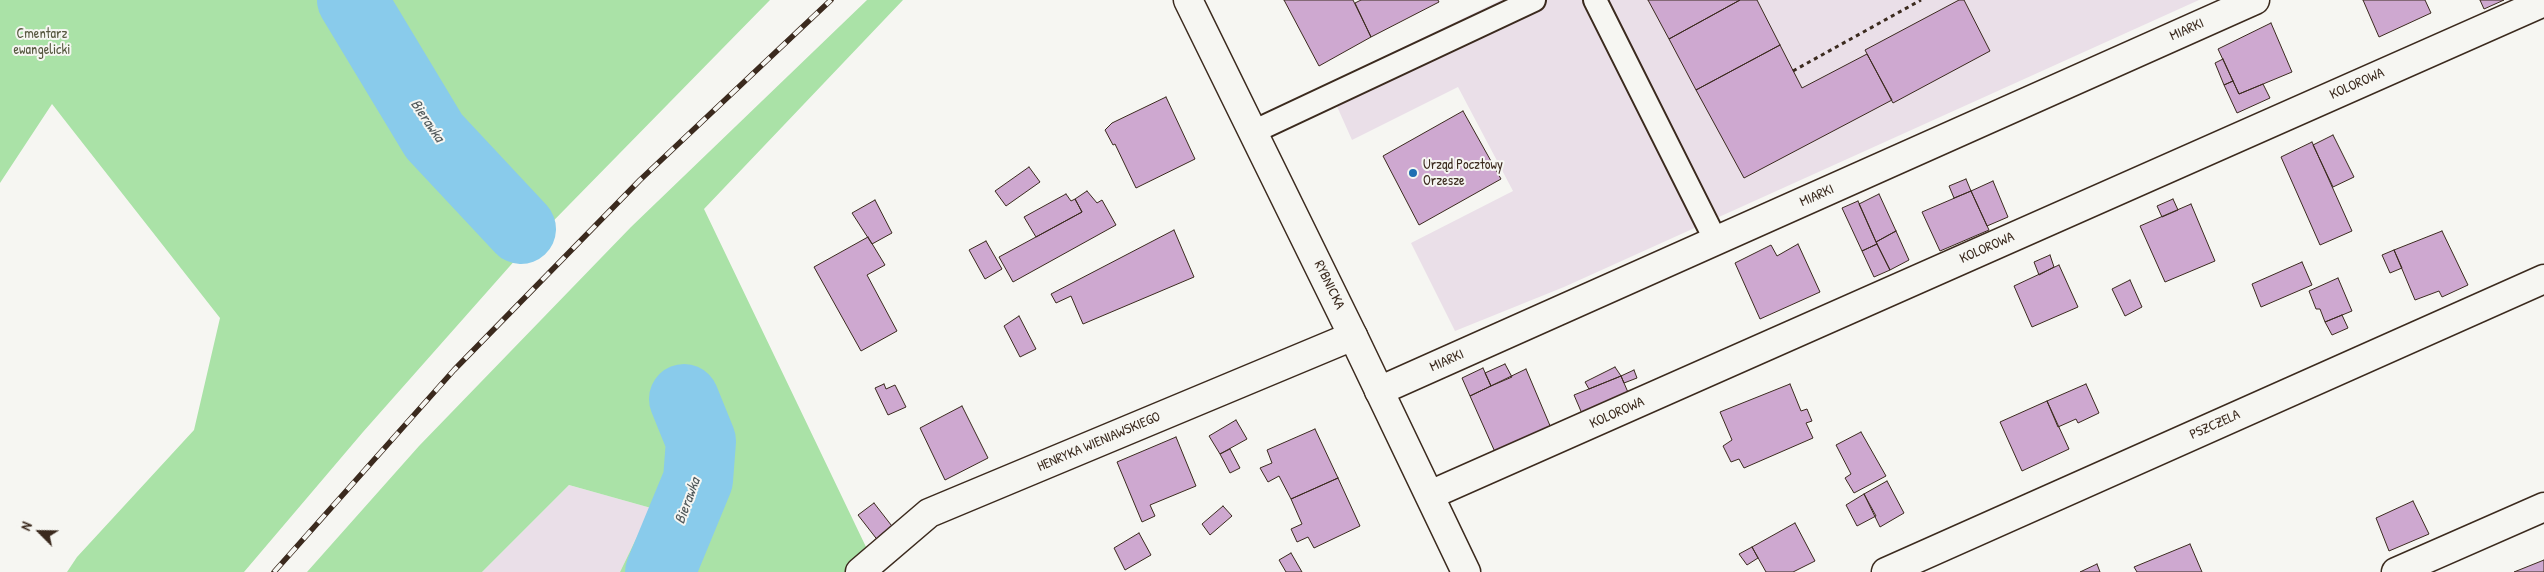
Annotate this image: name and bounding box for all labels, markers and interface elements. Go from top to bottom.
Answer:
street label: MIARKI [2167,15,2207,45]
park label: Cmentarz ewangelicki [14,26,70,58]
street label: KOLOROWA [2327,65,2387,103]
water label: Bierawka [406,96,448,146]
place label: Urząd Pocztowy Orzesze [1423,157,1503,190]
marker: Urząd Pocztowy Orzesze [1407,167,1419,179]
street label: MIARKI [1797,181,1837,211]
street label: KOLOROWA [1957,229,2017,267]
street label: RYBNICKA [1310,258,1348,312]
street label: MIARKI [1427,346,1467,376]
street label: KOLOROWA [1587,394,1647,432]
street label: PSZCZELA [2187,406,2243,444]
street label: HENRYKA WIENIAWSKIEGO [1035,408,1163,476]
water label: Bierawka [671,476,705,526]
north arrow [15,507,65,557]
text: N [16,519,36,533]

